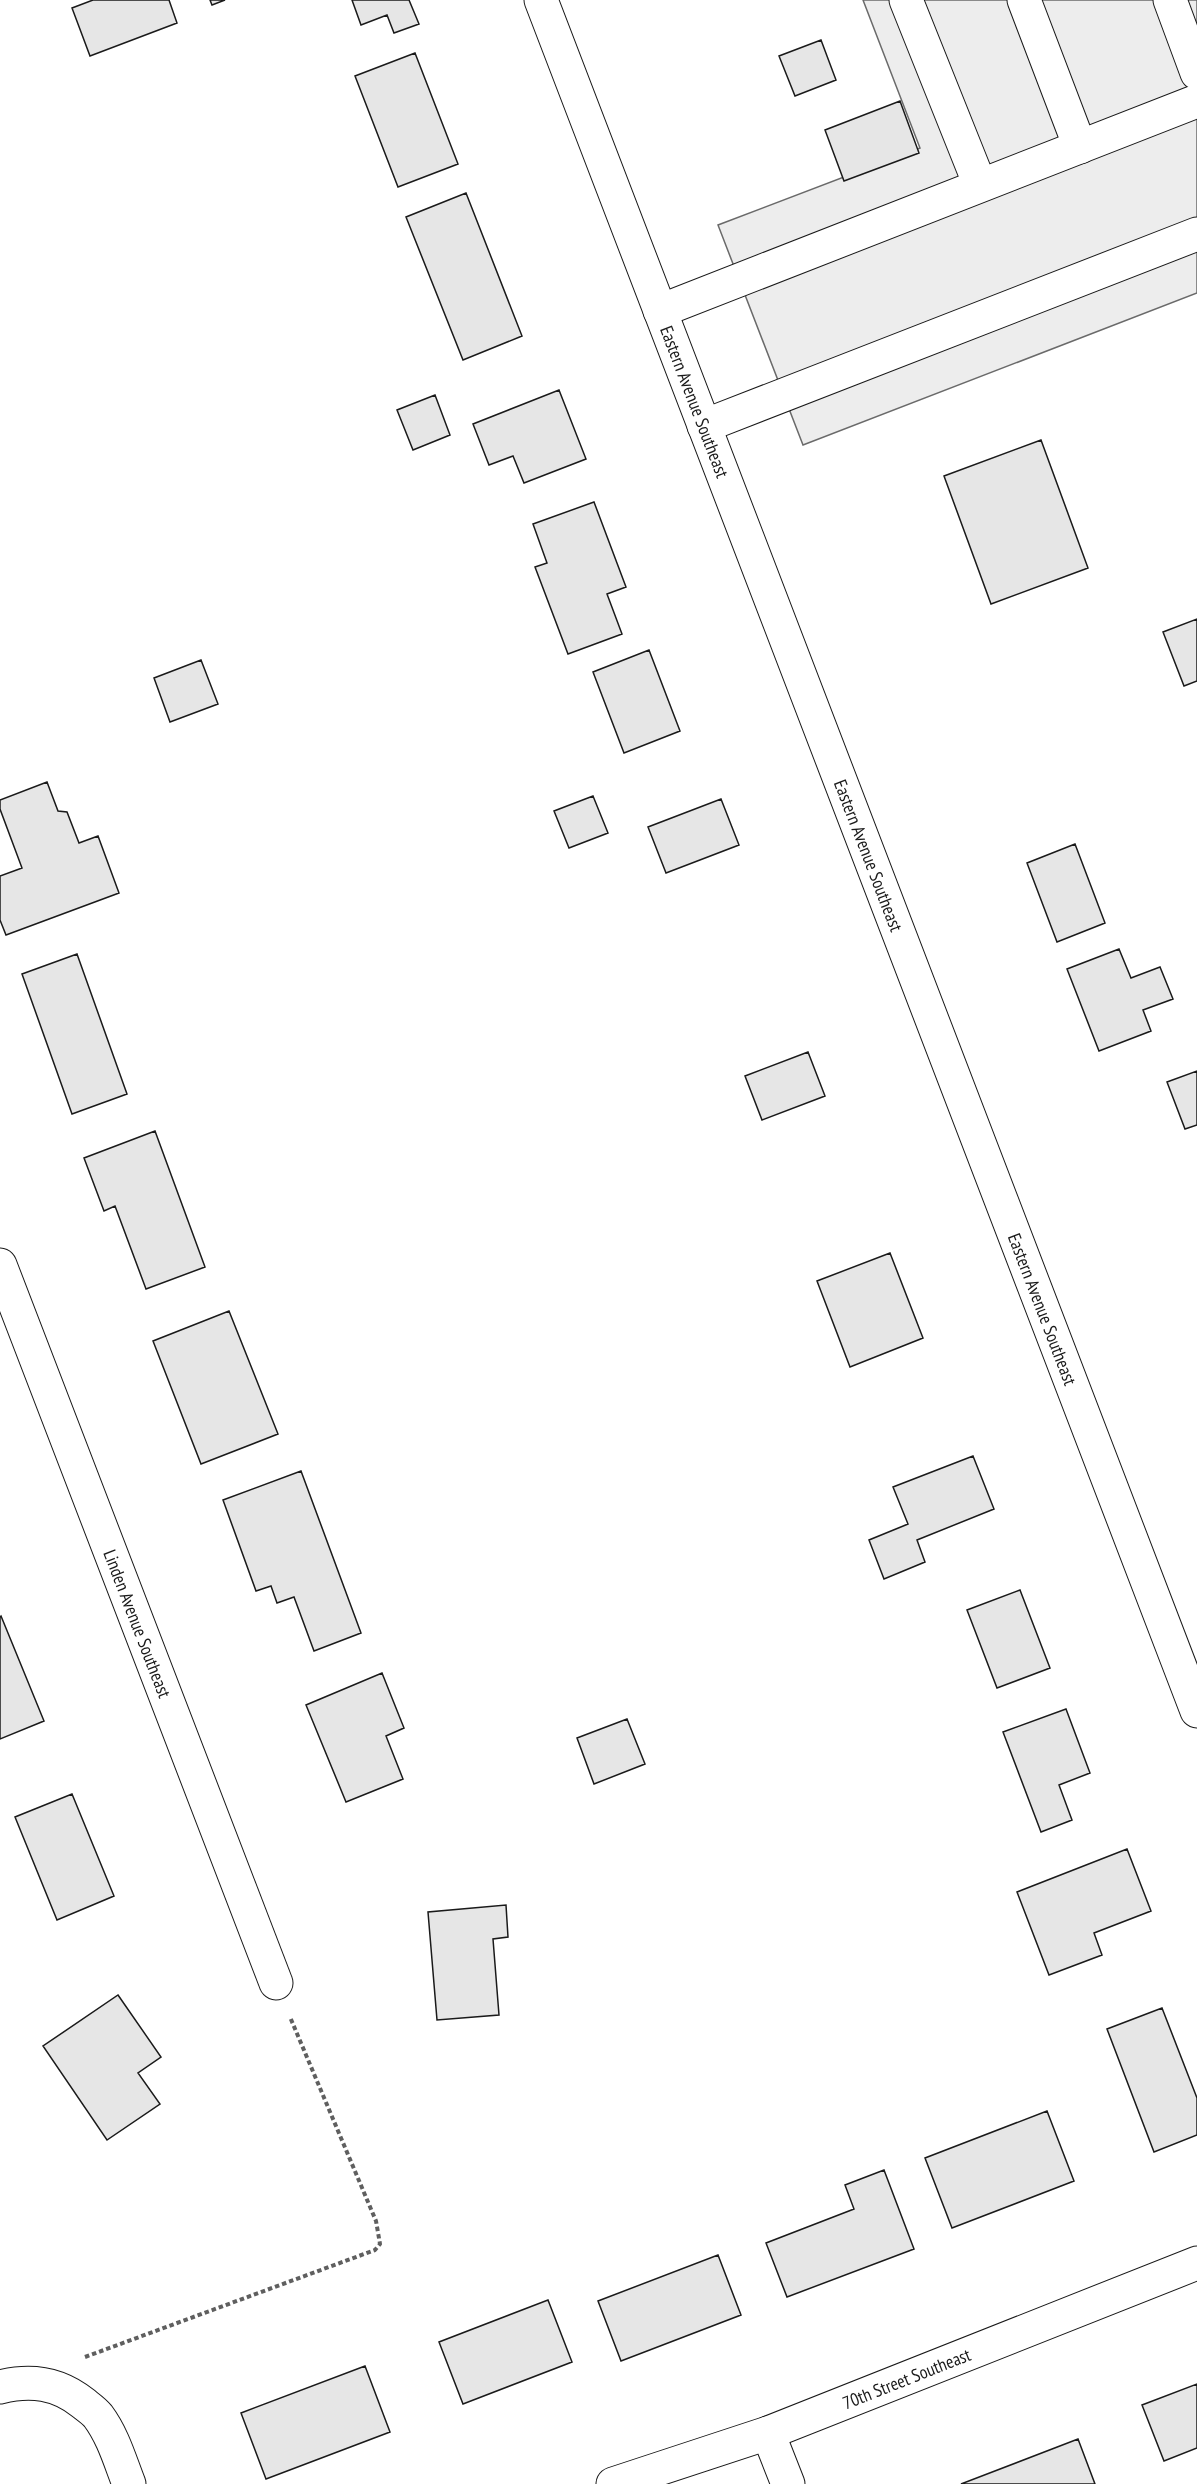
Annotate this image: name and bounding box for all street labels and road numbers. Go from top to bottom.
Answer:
street label: Eastern Avenue Southeast [655,322,734,481]
street label: Eastern Avenue Southeast [829,776,908,934]
street label: Eastern Avenue Southeast [1003,1230,1082,1388]
street label: Linden Avenue Southeast [99,1546,177,1701]
street label: 70th Street Southeast [839,2342,974,2414]

